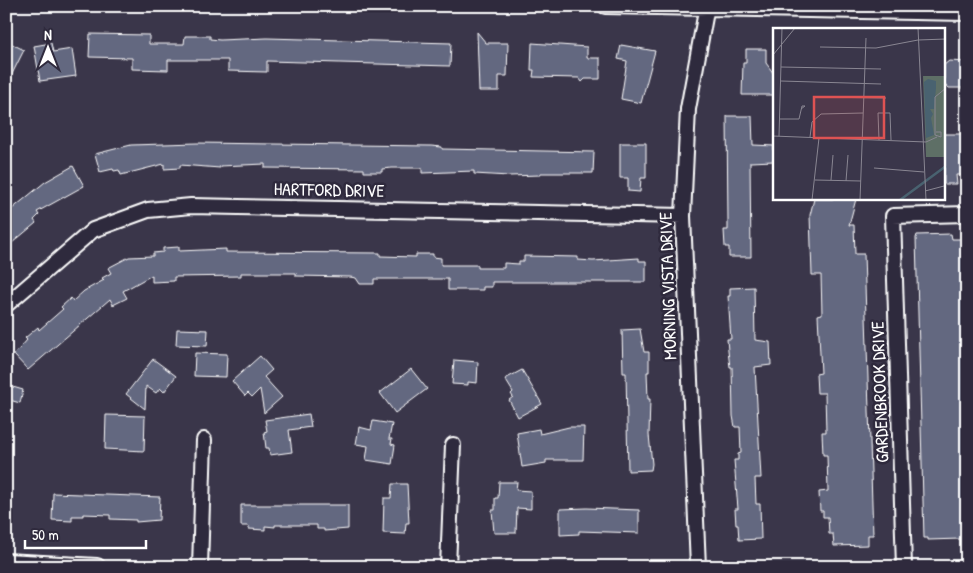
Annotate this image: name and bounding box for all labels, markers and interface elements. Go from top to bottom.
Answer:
north arrow [22,22,72,72]
text: N [44,25,52,44]
inset map [773,28,946,200]
street label: HARTFORD DRIVE [274,176,384,203]
street label: MORNING VISTA DRIVE [652,212,683,360]
street label: GARDENBROOK DRIVE [865,321,894,463]
scale bar [25,518,146,550]
text: 50 m [32,524,59,545]

